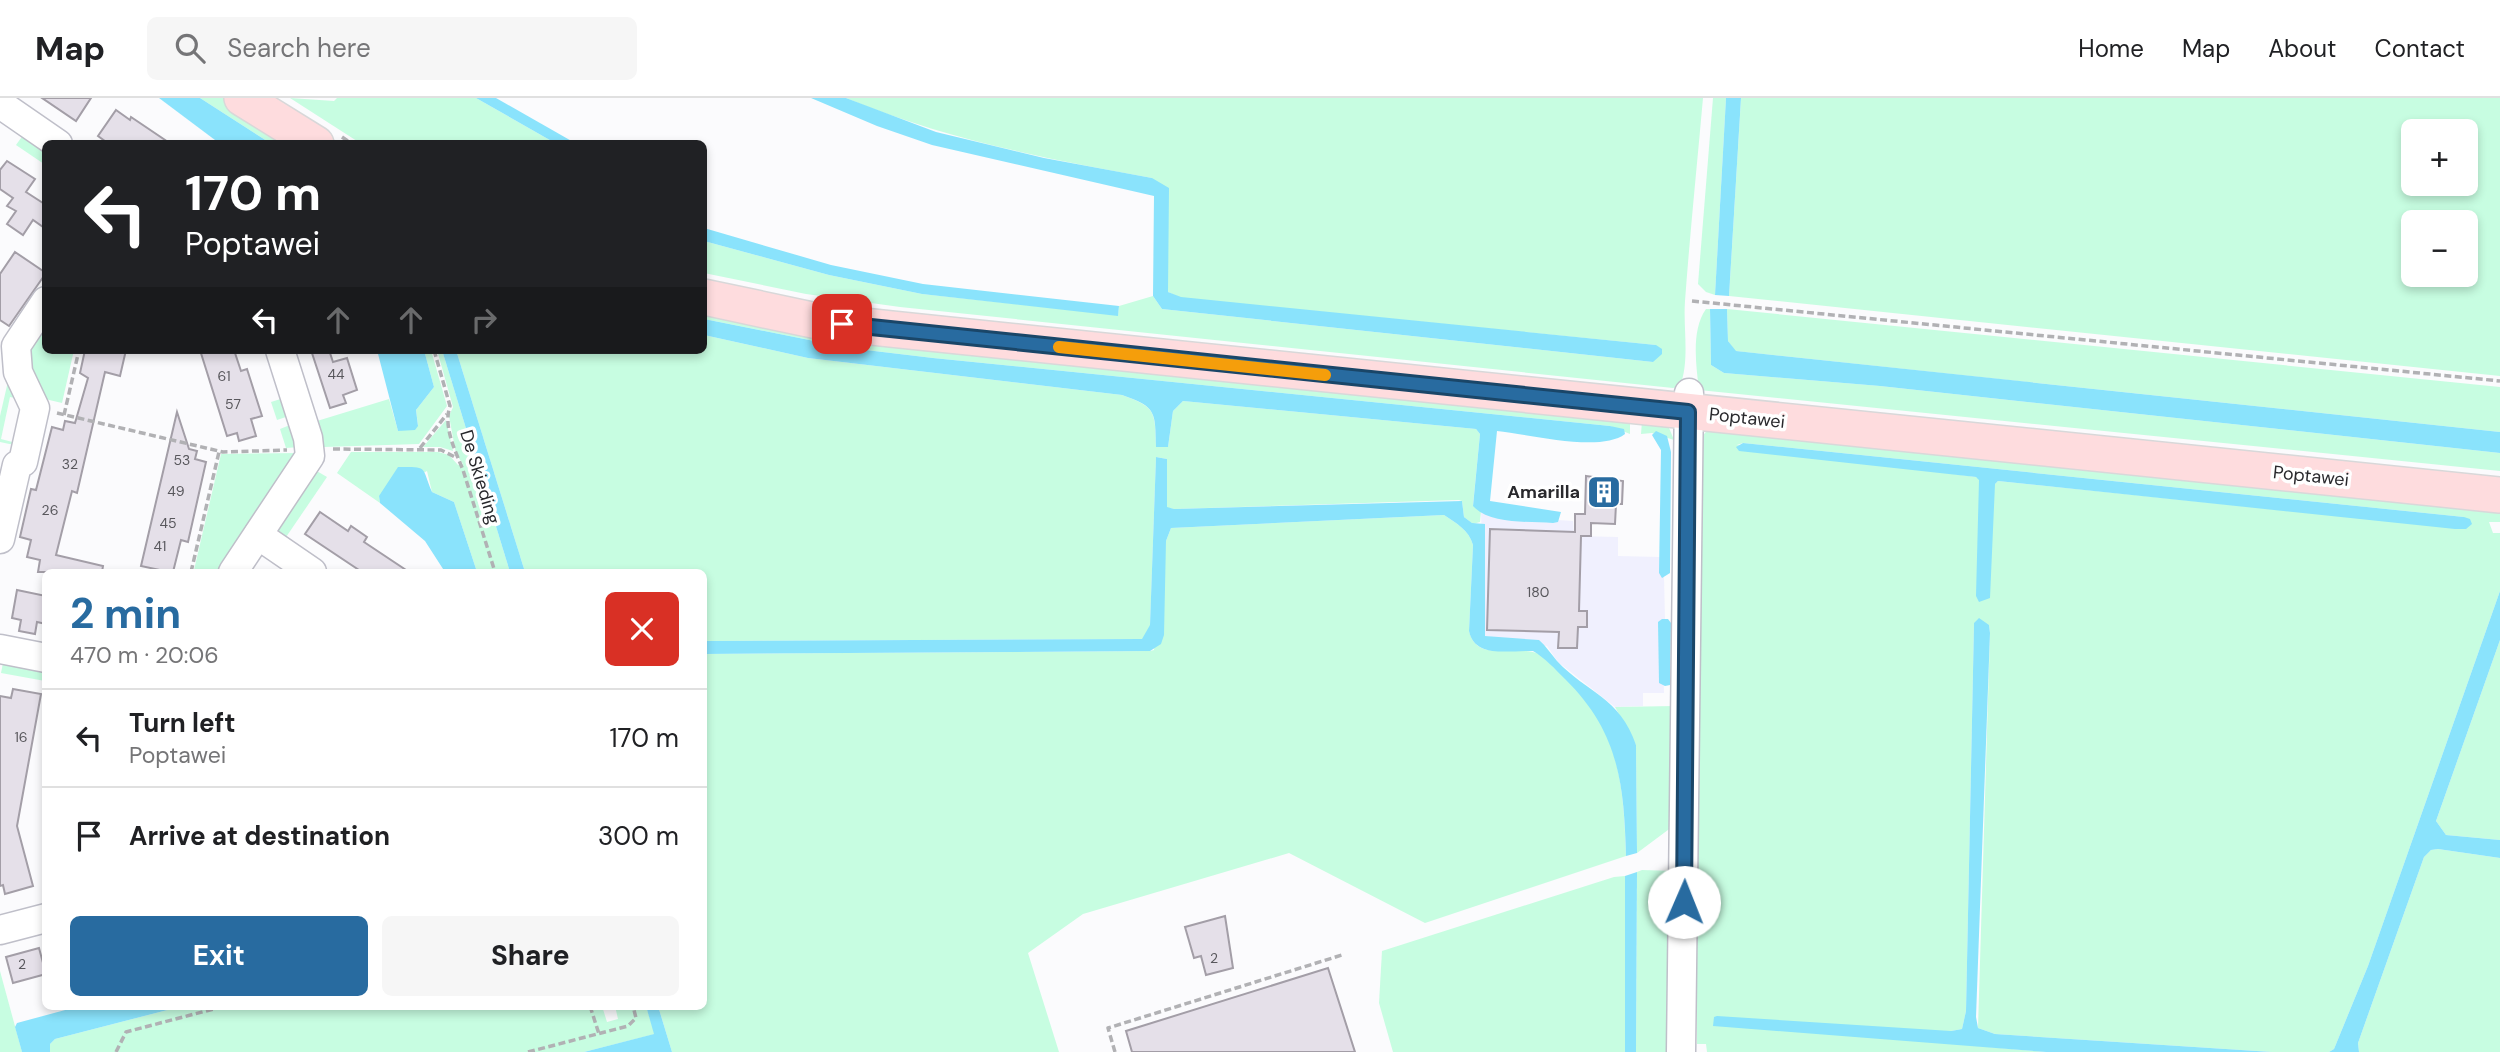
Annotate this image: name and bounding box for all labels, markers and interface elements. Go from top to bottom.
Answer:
search box [147,17,637,80]
text: Map [35,27,105,70]
icon: search [171,29,209,67]
text: Search here [227,31,371,65]
text: Home [2078,33,2144,64]
text: Map [2182,33,2230,64]
text: About [2268,33,2337,64]
text: Contact [2375,33,2465,64]
map controls [2401,119,2478,287]
button: + [2401,119,2478,196]
text: 170 m [185,161,321,225]
icon: left [70,168,161,259]
button: − [2401,210,2478,287]
text: Poptawei [185,223,320,265]
pin [812,294,872,354]
icon: left [246,301,284,339]
icon: ahead [319,301,357,339]
icon: ahead [392,301,430,339]
icon: right [465,301,503,339]
icon: arrive [823,305,861,343]
house number: 44 [328,365,345,383]
house number: 61 [217,367,231,385]
house number: 57 [225,395,241,413]
street label: Poptawei [1708,402,1786,434]
street label: De Skieding [454,427,506,527]
house number: 53 [174,451,190,469]
house number: 32 [62,455,78,473]
street label: Poptawei [2272,460,2350,492]
building icon: Amarilla [1585,473,1623,511]
place label: Amarilla [1507,480,1580,504]
house number: 49 [167,482,185,500]
house number: 26 [42,501,58,519]
house number: 45 [159,514,177,532]
house number: 41 [154,537,166,555]
house number: 180 [1527,583,1549,601]
text: 2 min [70,586,181,641]
button: close [605,592,679,666]
text: 470 m · 20:06 [70,640,219,670]
text: Turn left [129,706,236,740]
icon: left [70,719,108,757]
text: 170 m [610,721,679,755]
house number: 16 [14,728,28,746]
text: Poptawei [129,740,226,770]
icon: arrive [70,817,108,855]
text: Arrive at destination [129,819,390,853]
text: 300 m [598,819,679,853]
position arrow [1647,865,1721,939]
button: Exit [70,916,368,996]
button: Share [382,916,679,996]
house number: 2 [1210,949,1218,967]
house number: 2 [18,955,26,973]

